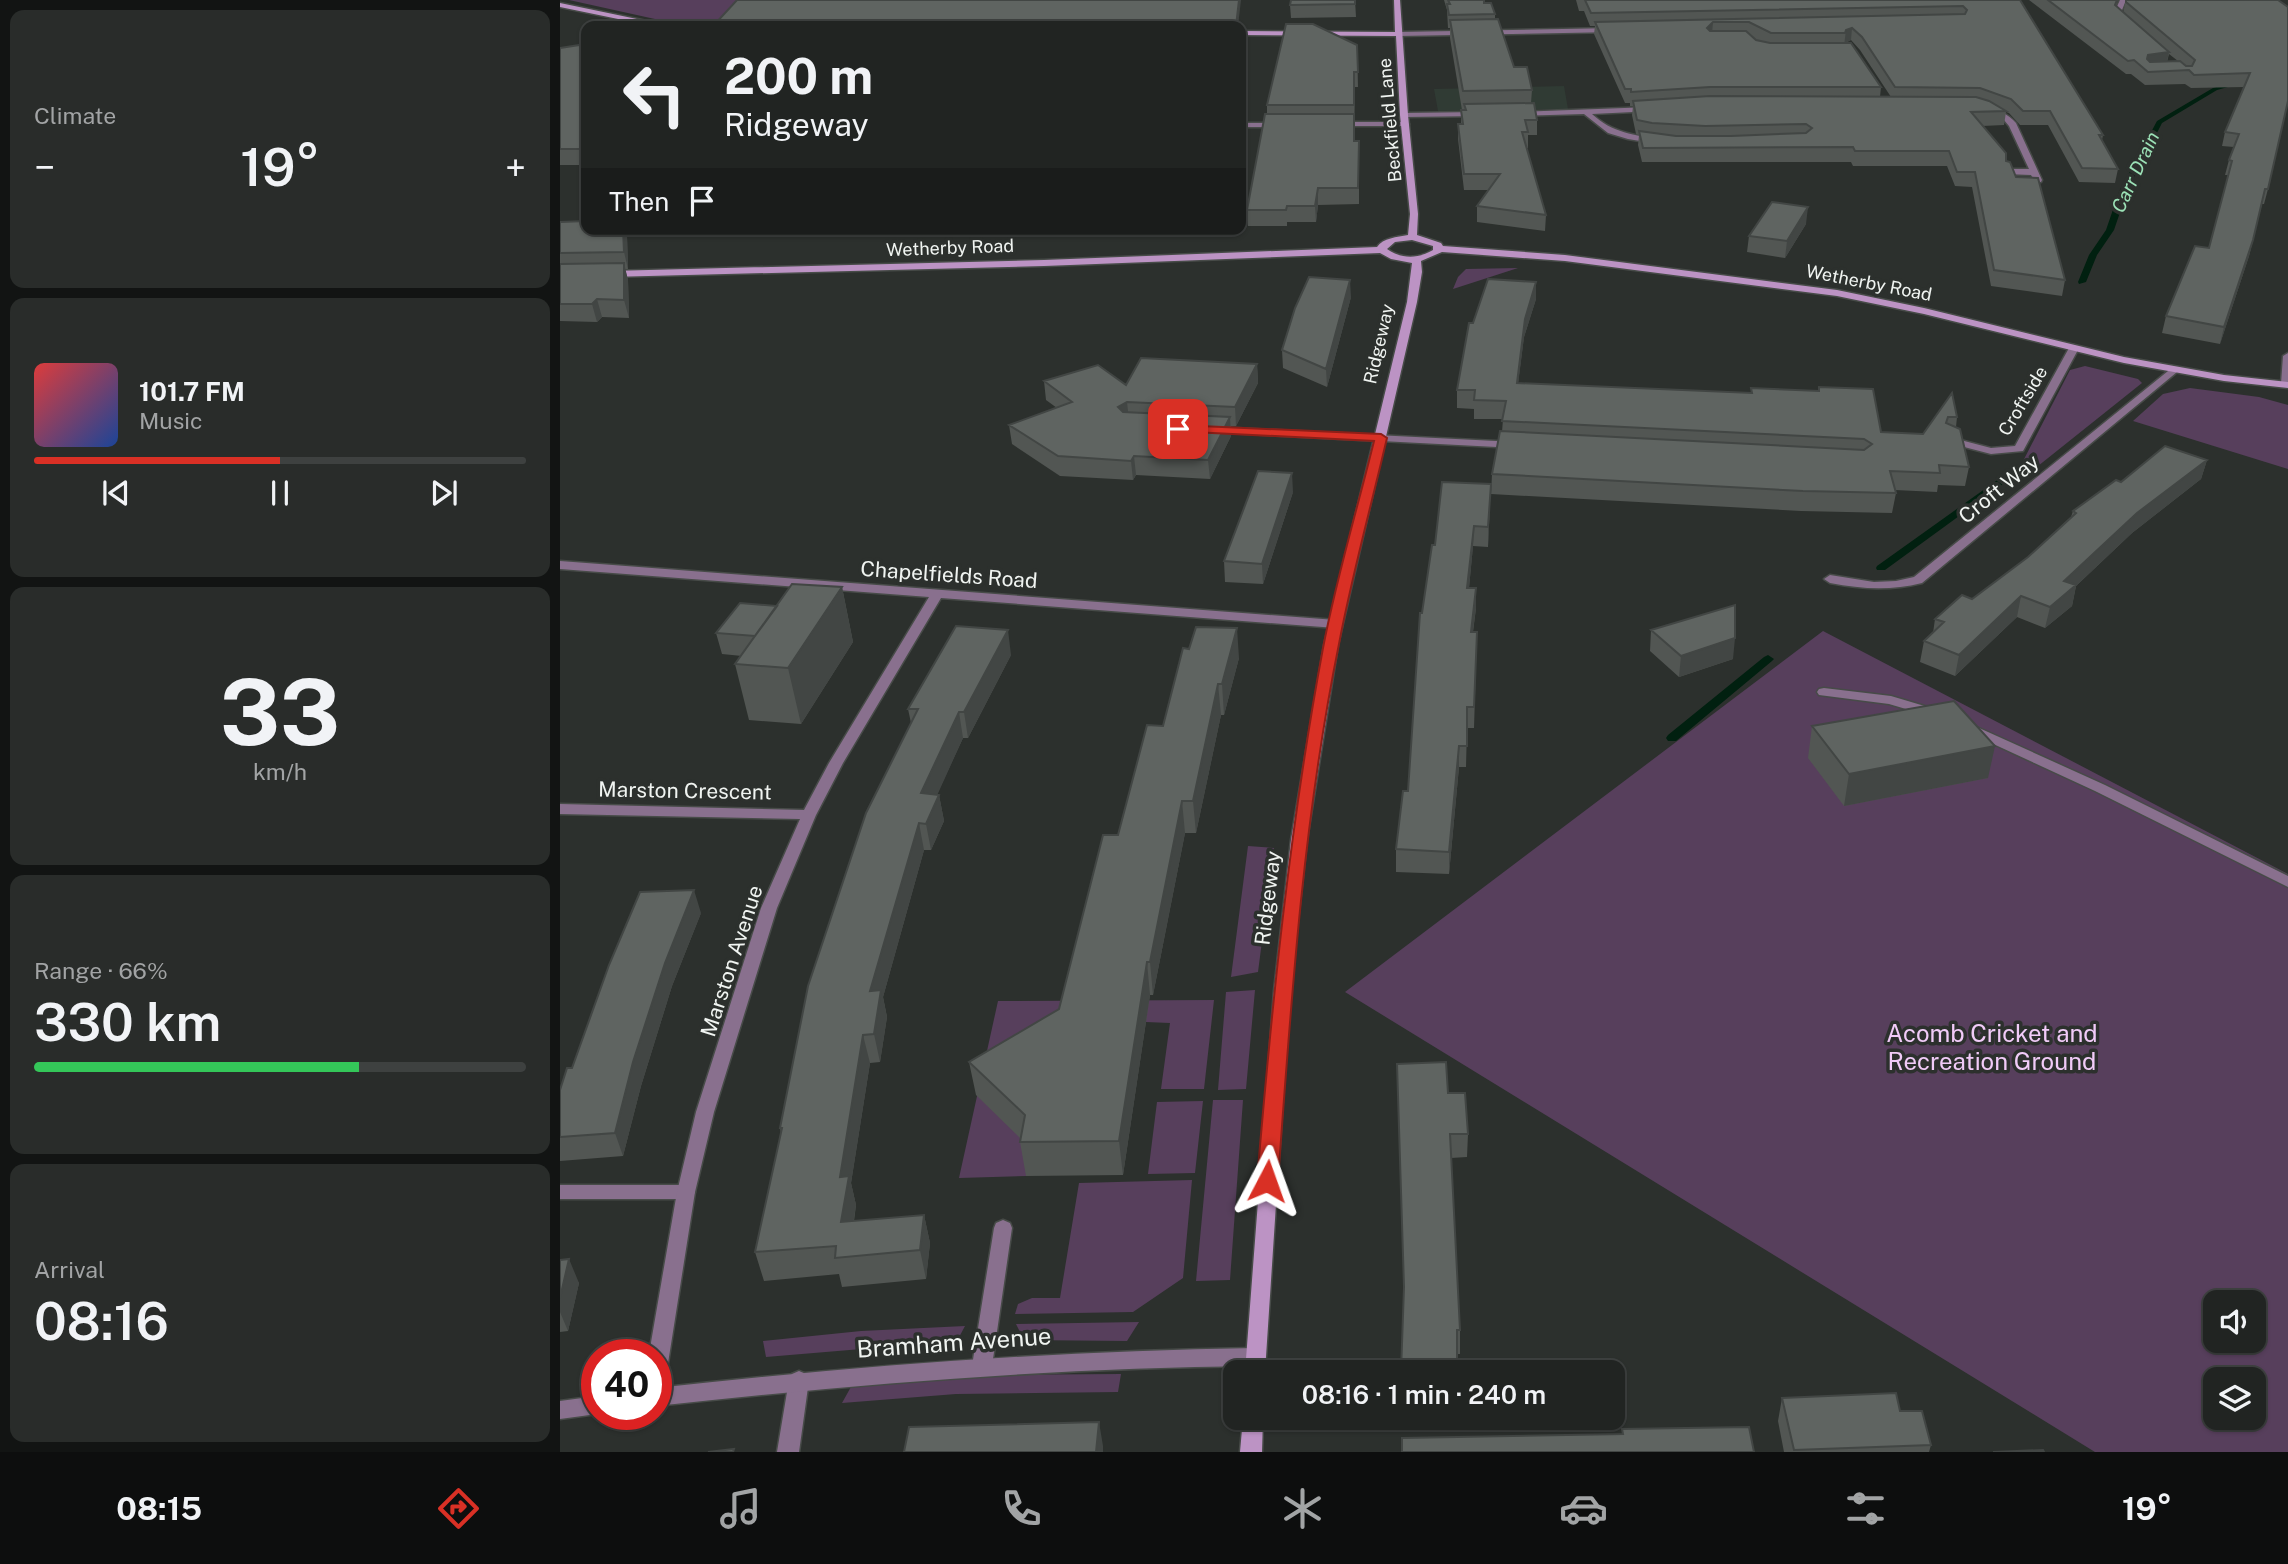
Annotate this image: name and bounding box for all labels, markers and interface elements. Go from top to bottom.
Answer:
text: 200 m [724,47,873,105]
icon: left [609,49,700,140]
street label: Beckfield Lane [1374,57,1405,183]
text: Climate [34,102,116,129]
text: Ridgeway [724,106,869,143]
water label: Carr Drain [2107,128,2163,216]
text: 19° [240,137,320,198]
text: − [34,145,55,190]
text: + [505,145,526,190]
icon: arrive [683,182,721,220]
text: Then [609,186,669,217]
street label: Wetherby Road [886,235,1014,260]
street label: Wetherby Road [1804,260,1934,305]
street label: Ridgeway [1359,302,1398,386]
street label: Croftside [1994,362,2051,439]
text: 101.7 FM [139,376,245,407]
pin [1148,399,1208,459]
text: Music [139,407,203,434]
icon: arrive [1159,410,1197,448]
street label: Croft Way [1954,449,2044,529]
icon: previous [97,474,135,512]
icon: pause [261,474,299,512]
icon: next [425,474,463,512]
street label: Chapelfields Road [860,556,1038,593]
text: 33 [220,659,340,765]
text: km/h [253,758,307,785]
street label: Marston Crescent [598,776,772,805]
street label: Ridgeway [1249,849,1286,947]
street label: Marston Avenue [695,882,768,1040]
text: Range · 66% [34,957,168,984]
text: 330 km [34,992,221,1053]
park label: Acomb Cricket and Recreation Ground [1886,1019,2098,1075]
position arrow [1230,1144,1304,1218]
text: Arrival [34,1256,105,1283]
map controls [2203,1290,2266,1430]
button: sound [2203,1290,2266,1353]
text: 08:16 [34,1291,169,1352]
street label: Bramham Avenue [856,1321,1052,1363]
speed limit sign: 40 [581,1339,672,1430]
button: layers [2203,1367,2266,1430]
text: 08:16 · 1 min · 240 m [1302,1379,1546,1410]
icon: directions [434,1484,483,1533]
icon: music [716,1484,765,1533]
icon: phone [997,1484,1046,1533]
icon: climate [1278,1484,1327,1533]
icon: car [1559,1484,1608,1533]
icon: filters [1841,1484,1890,1533]
text: 08:15 [116,1490,202,1527]
text: 19° [2122,1490,2172,1527]

